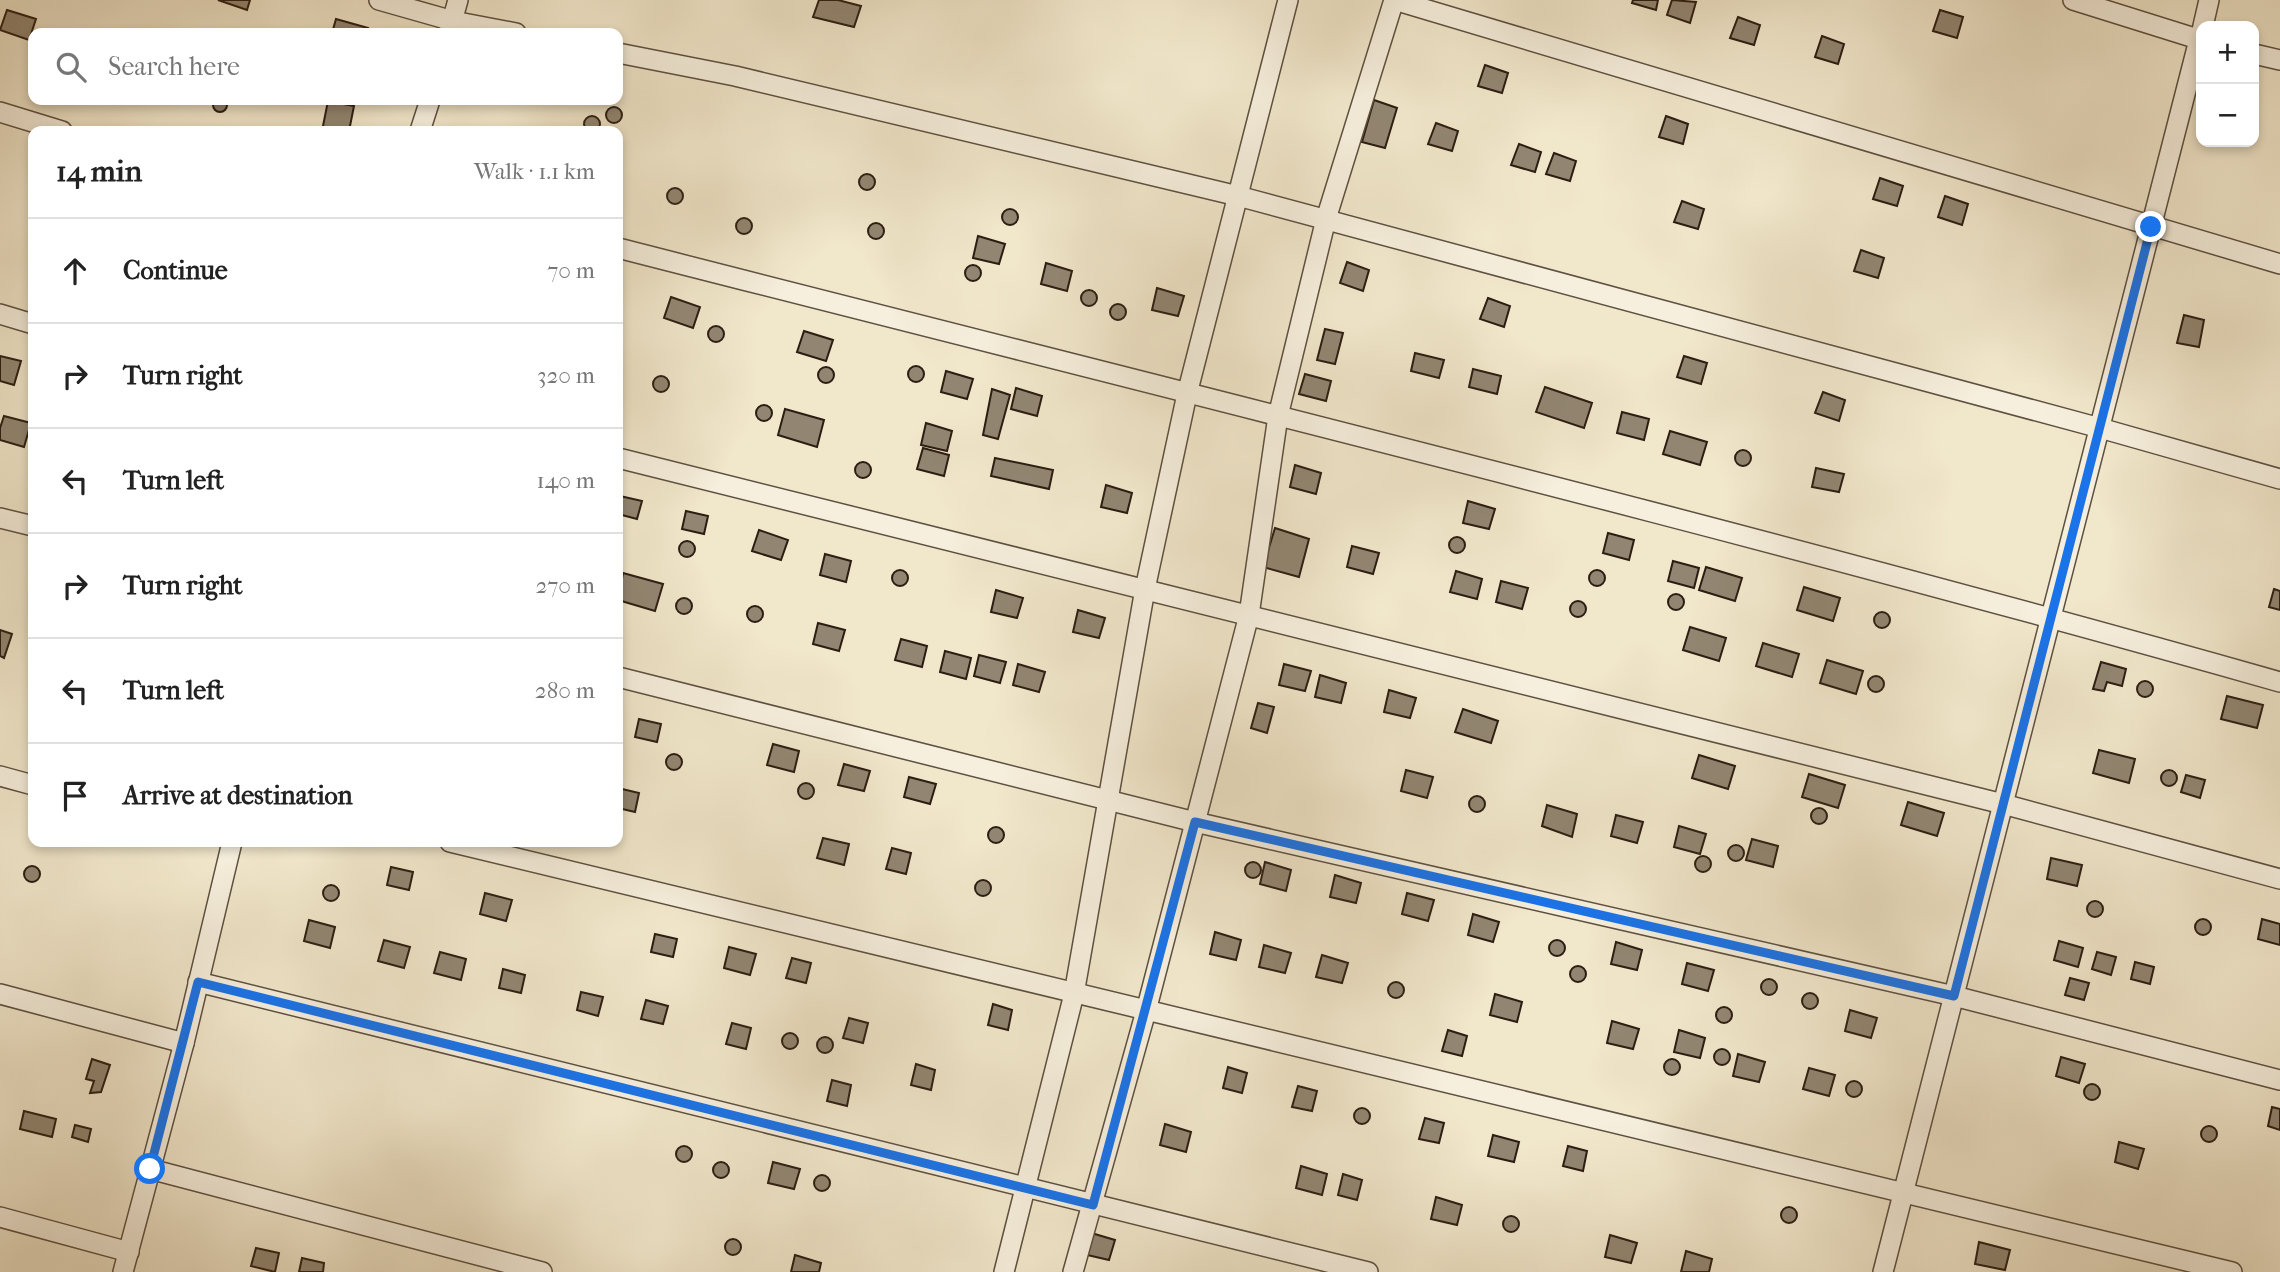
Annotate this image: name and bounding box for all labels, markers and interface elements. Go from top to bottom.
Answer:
map controls [2196,21,2259,147]
button: + [2196,21,2259,84]
search box [28,28,623,105]
icon: search [52,48,90,86]
text: Search here [108,51,240,82]
button: − [2196,84,2259,147]
text: 14 min [56,154,142,189]
text: Walk · 1.1 km [474,158,595,185]
route end [2135,211,2166,242]
icon: ahead [56,252,94,290]
text: Continue [123,255,228,286]
text: 70 m [547,257,595,284]
icon: right [56,357,94,395]
text: Turn right [123,360,243,391]
text: 320 m [537,362,595,389]
icon: left [56,462,94,500]
text: Turn left [123,465,224,496]
text: 140 m [536,467,595,494]
icon: right [56,567,94,605]
text: Turn right [123,570,243,601]
text: 270 m [535,572,595,599]
icon: left [56,672,94,710]
text: Turn left [123,675,224,706]
text: 280 m [535,677,595,704]
icon: arrive [56,777,94,815]
text: Arrive at destination [123,780,353,811]
route start [134,1153,165,1184]

